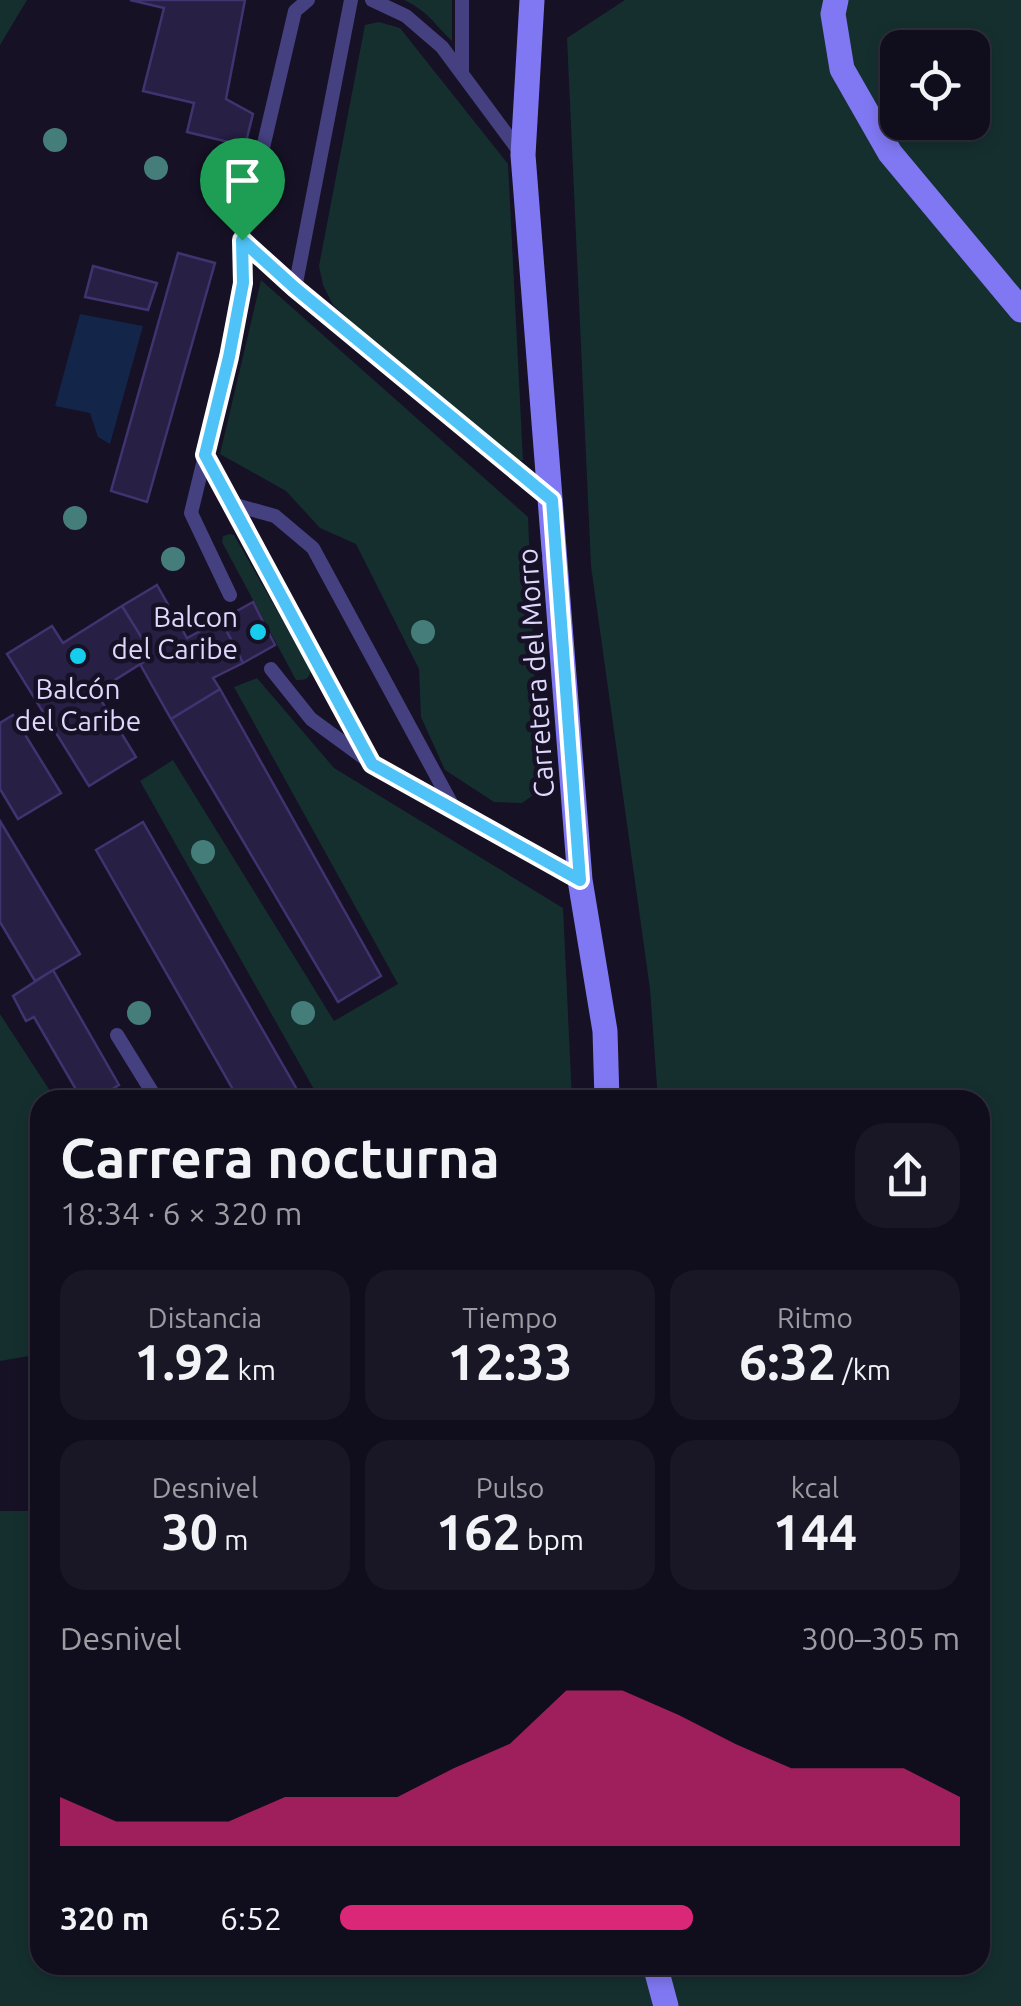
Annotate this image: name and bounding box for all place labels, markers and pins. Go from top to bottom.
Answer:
pin [200,138,285,241]
place label: Balcon del Caribe [112,601,238,664]
marker: Balcon del Caribe [247,621,269,643]
marker: Balcón del Caribe [67,645,89,667]
place label: Balcón del Caribe [15,673,141,736]

